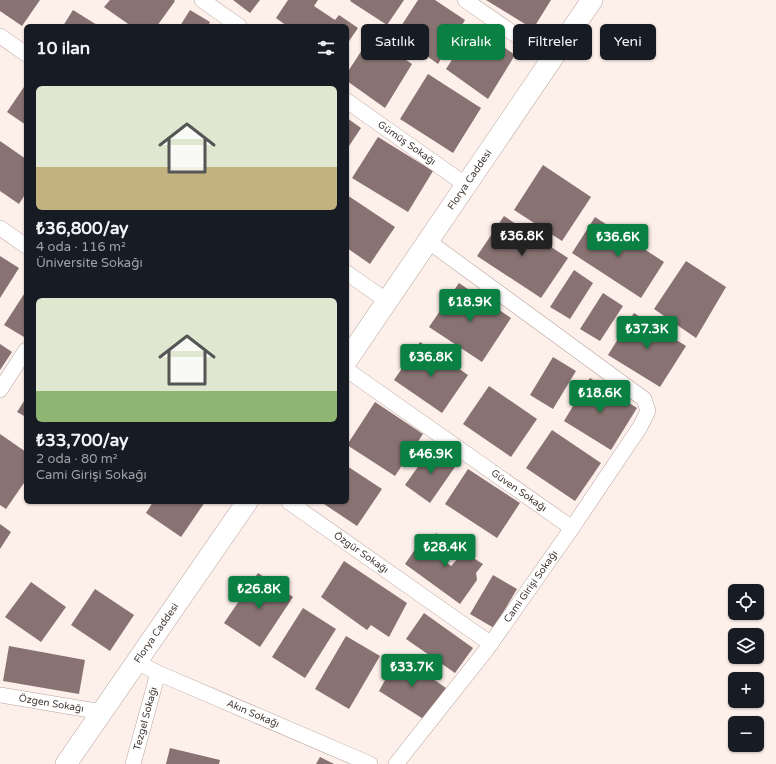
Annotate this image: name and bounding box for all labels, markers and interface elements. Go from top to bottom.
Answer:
chip: Satılık [361,24,429,60]
chip: Kiralık [437,24,505,60]
chip: Filtreler [513,24,592,60]
chip: Yeni [600,24,656,60]
icon: filters [315,37,337,59]
text: 10 ilan [36,38,90,59]
icon: home [151,112,223,184]
street label: Gümüş Sokağı [375,118,438,168]
street label: Florya Caddesi [445,147,494,212]
text: ₺36,800/ay [36,218,128,239]
pin: ₺36.8K [489,223,555,257]
pin: ₺36.6K [585,224,651,258]
text: ₺36.8K [500,228,544,244]
text: ₺36.6K [596,229,640,245]
text: 4 oda · 116 m² [36,239,126,255]
text: Üniversite Sokağı [36,255,143,271]
pin: ₺18.9K [437,289,503,323]
text: ₺18.9K [448,294,492,310]
pin: ₺37.3K [614,316,680,350]
text: ₺37.3K [626,321,668,337]
icon: home [151,324,223,396]
pin: ₺36.8K [398,344,464,378]
text: ₺36.8K [409,349,453,365]
pin: ₺18.6K [567,380,633,414]
text: ₺18.6K [578,385,622,401]
text: ₺33,700/ay [36,430,128,451]
pin: ₺46.9K [398,441,464,475]
text: ₺46.9K [409,446,453,462]
text: 2 oda · 80 m² [36,451,118,467]
text: Cami Girişi Sokağı [36,467,147,483]
street label: Güven Sokağı [489,467,549,514]
street label: Özgür Sokağı [331,529,391,576]
pin: ₺28.4K [412,534,478,568]
text: ₺28.4K [423,539,467,555]
street label: Cami Girişi Sokağı [501,548,560,625]
pin: ₺26.8K [226,576,292,610]
text: ₺26.8K [237,581,281,597]
map controls [728,584,764,752]
button: locate [728,584,764,620]
street label: Florya Caddesi [131,601,181,665]
button: layers [728,628,764,664]
pin: ₺33.7K [379,654,445,688]
text: ₺33.7K [390,659,434,675]
button: + [728,672,764,708]
street label: Tezgel Sokağı [131,686,160,752]
street label: Özgen Sokağı [18,692,85,715]
street label: Akın Sokağı [225,697,281,730]
button: − [728,716,764,752]

